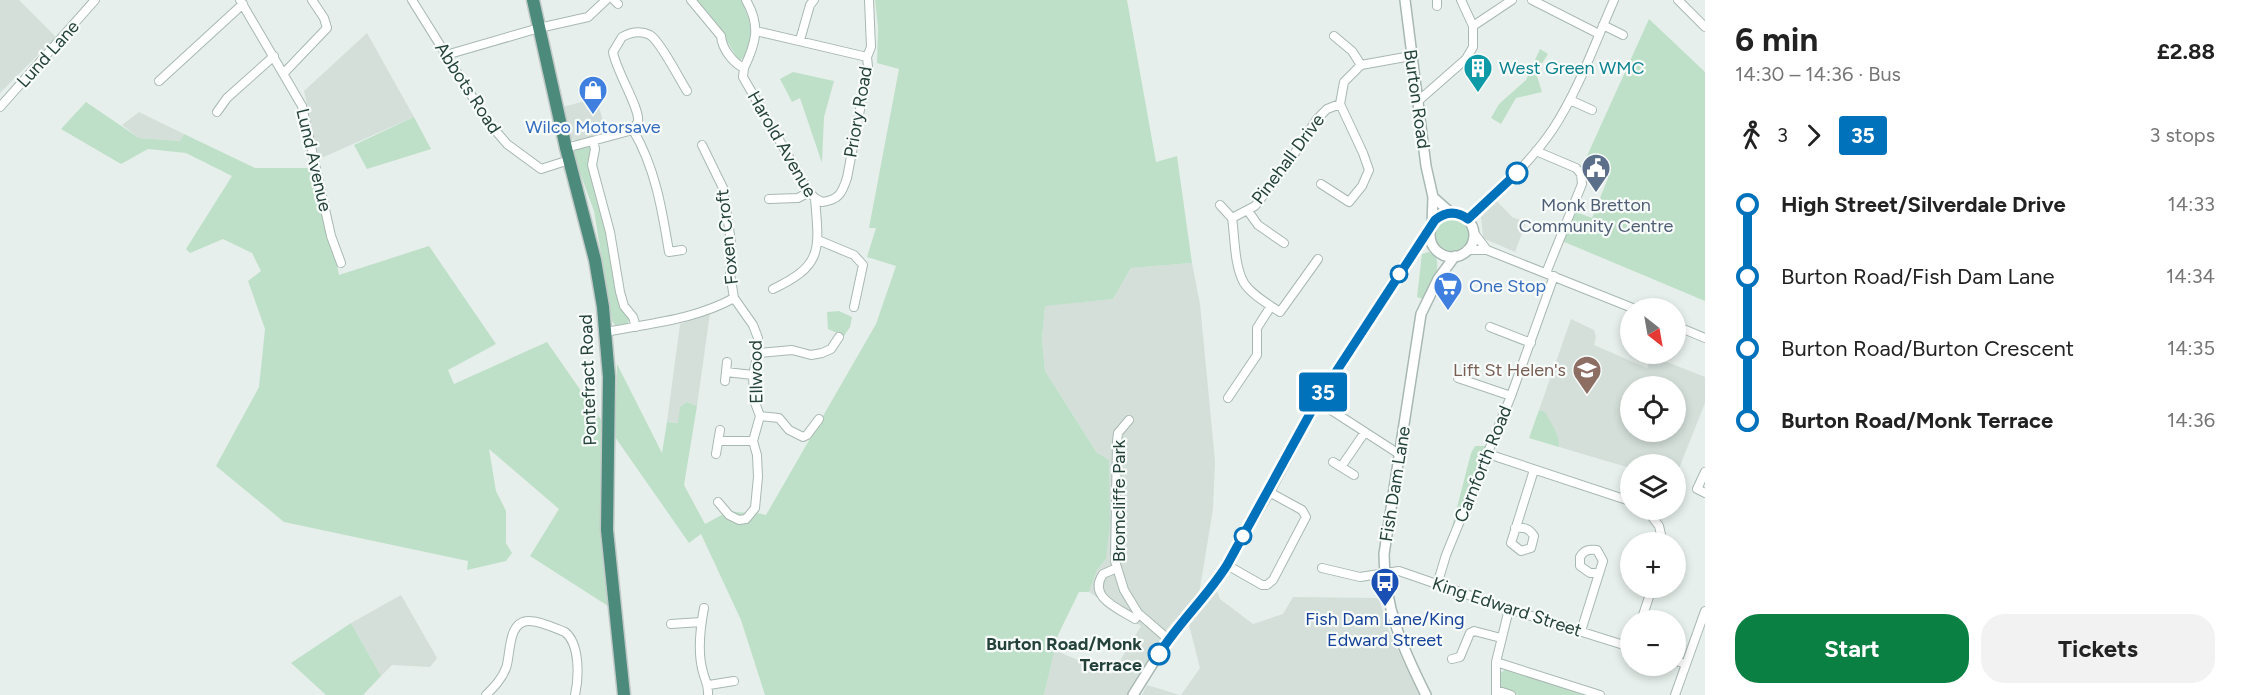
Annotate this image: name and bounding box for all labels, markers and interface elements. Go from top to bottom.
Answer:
street label: Lund Lane [12,16,84,92]
text: 6 min [1735,20,1818,59]
street label: Abbots Road [430,38,506,138]
text: £2.88 [2157,38,2215,65]
street label: Burton Road [1399,48,1435,150]
building icon: West Green WMC [1462,52,1494,94]
place label: West Green WMC [1499,57,1644,79]
text: 14:30 – 14:36 · Bus [1735,62,1901,86]
street label: Priory Road [839,65,877,159]
shop icon: Wilco Motorsave [577,74,609,116]
street label: Harold Avenue [743,87,821,201]
street label: Lund Avenue [291,106,337,214]
street label: Pinehall Drive [1247,109,1329,209]
place label: Wilco Motorsave [525,116,661,138]
icon: walk [1735,119,1768,152]
icon: forward [1797,119,1830,152]
text: 3 [1777,123,1788,147]
text: 35 [1851,123,1875,148]
text: 3 stops [2150,123,2215,147]
public building icon: Monk Bretton Community Centre [1580,152,1612,194]
unlabelled marker [1506,162,1528,184]
street label: Foxen Croft [711,188,743,286]
text: High Street/Silverdale Drive [1781,191,2066,218]
text: 14:33 [2168,192,2215,216]
place label: Monk Bretton Community Centre [1519,194,1673,237]
text: Burton Road/Fish Dam Lane [1781,263,2055,290]
text: 14:34 [2166,264,2215,288]
unlabelled marker [1390,265,1408,283]
supermarket icon: One Stop [1432,270,1464,312]
place label: One Stop [1469,275,1546,297]
north arrow [1620,298,1686,364]
map controls [1620,298,1686,676]
street label: Pontefract Road [575,314,601,446]
text: Burton Road/Burton Crescent [1781,335,2074,362]
text: 14:35 [2167,336,2215,360]
street label: Ellwood [744,340,768,404]
school or university icon: Lift St Helen's [1571,354,1603,396]
place label: Lift St Helen's [1453,359,1566,381]
line badge: 35 [1296,372,1350,412]
button: locate [1620,376,1686,442]
text: 35 [1311,380,1335,405]
street label: Carnforth Road [1450,402,1516,526]
text: Burton Road/Monk Terrace [1781,407,2053,434]
text: 14:36 [2167,408,2215,432]
street label: Fish Dam Lane [1375,425,1415,543]
street label: Bromcliffe Park [1108,440,1130,562]
button: layers [1620,454,1686,520]
unlabelled marker [1234,527,1252,545]
button: + [1620,532,1686,598]
bus stop icon: Fish Dam Lane/King Edward Street [1369,566,1401,608]
street label: King Edward Street [1429,572,1585,642]
place label: Fish Dam Lane/King Edward Street [1305,608,1465,651]
button: − [1620,610,1686,676]
button: Start [1735,614,1969,683]
button: Tickets [1981,614,2215,683]
place label: Burton Road/Monk Terrace [986,633,1142,676]
marker: Burton Road/Monk Terrace [1148,643,1170,665]

